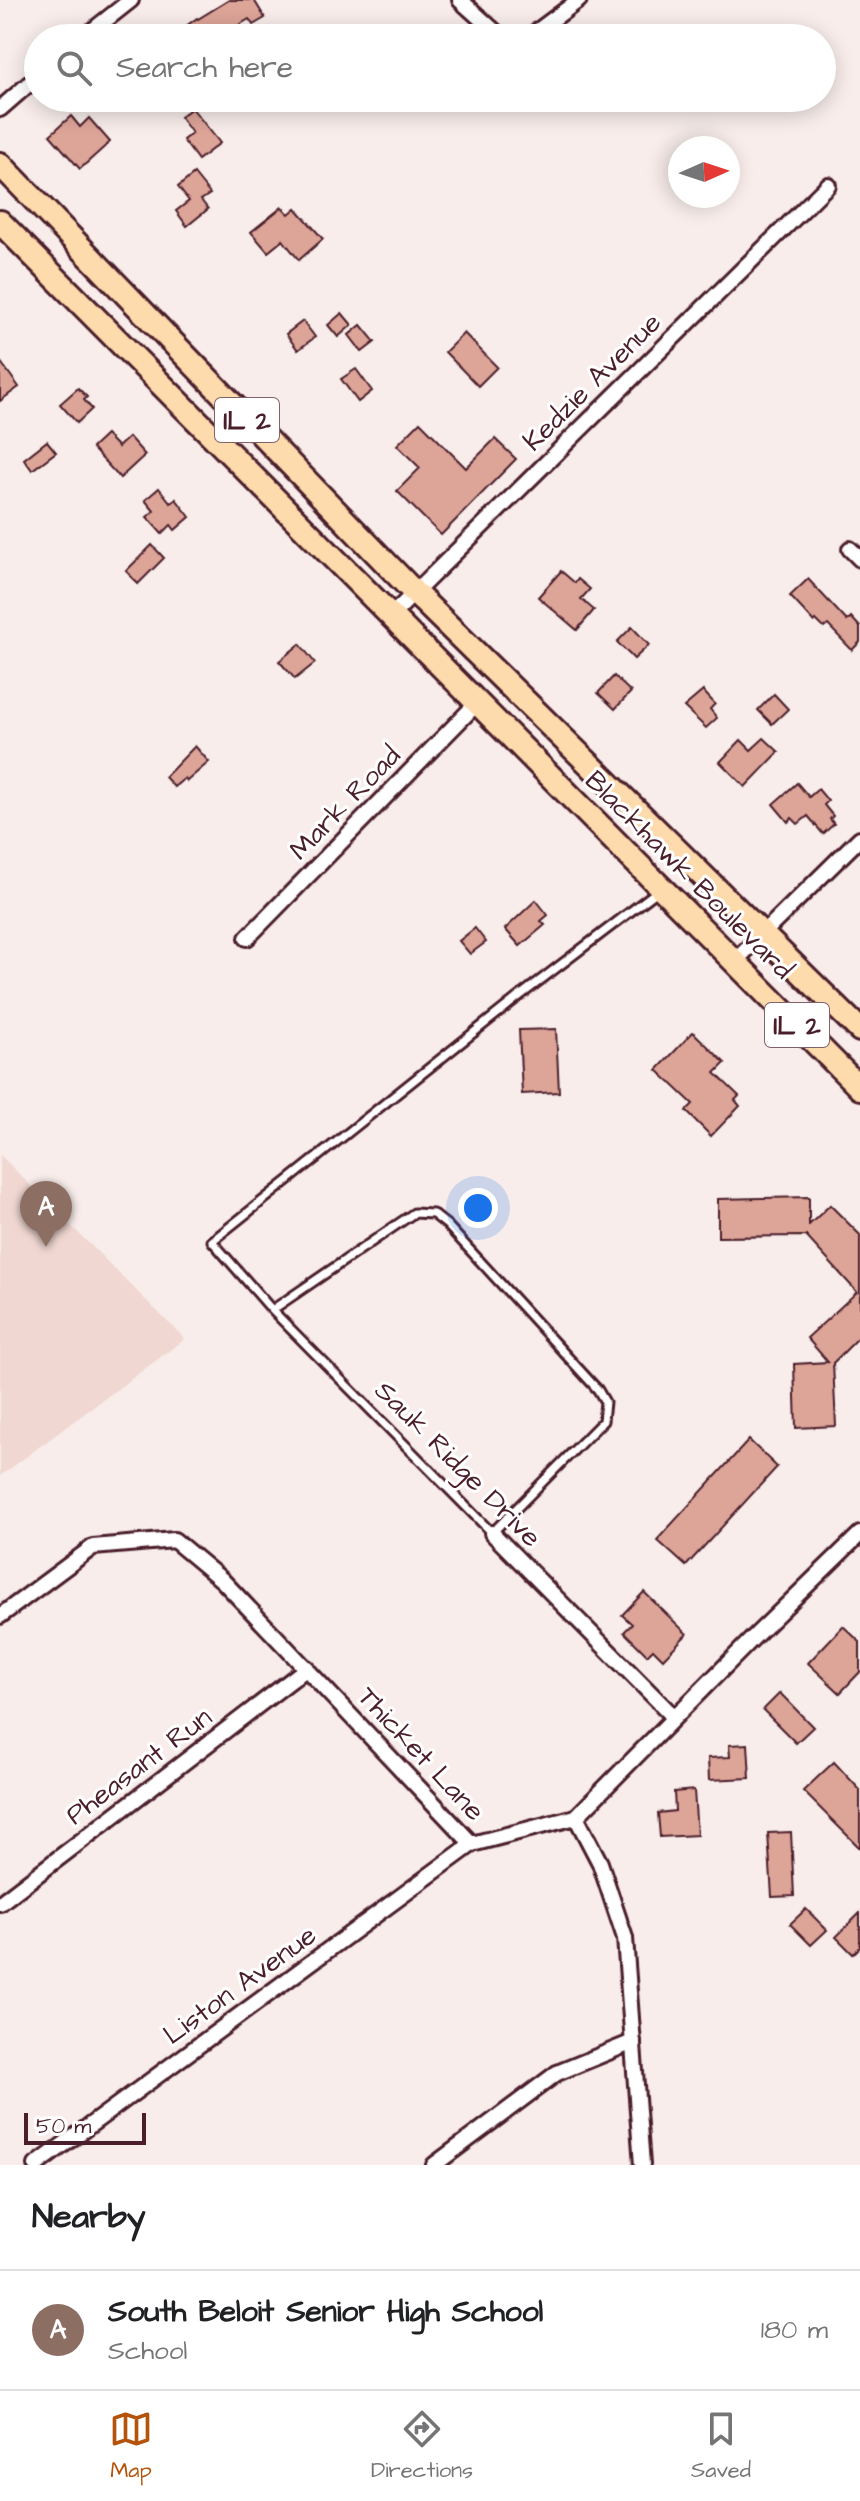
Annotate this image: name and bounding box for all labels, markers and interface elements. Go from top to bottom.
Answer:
search box [24,24,836,112]
icon: search [52,46,96,90]
text: Search here [116,47,293,89]
north arrow [668,136,740,208]
street label: Kedzie Avenue [514,304,670,460]
road number: IL 2 [215,398,279,442]
street label: Mark Road [280,737,410,869]
street label: Blackhawk Boulevard [576,762,802,988]
road number: IL 2 [765,1003,829,1047]
pin: A [20,1181,72,1247]
your location [458,1188,498,1228]
street label: Sauk Ridge Drive [365,1372,550,1557]
street label: Thicket Lane [348,1678,493,1830]
street label: Pheasant Run [58,1698,220,1834]
street label: Liston Avenue [155,1916,325,2054]
scale bar [24,2109,146,2145]
text: 50 m [36,2111,91,2142]
text: Nearby [32,2193,146,2241]
text: South Beloit Senior High School [108,2291,543,2333]
text: A [50,2312,66,2348]
text: 180 m [761,2312,828,2348]
text: School [108,2333,187,2369]
tab: Map [109,2407,153,2486]
tab: Directions [371,2407,473,2486]
tab: Saved [691,2407,751,2486]

